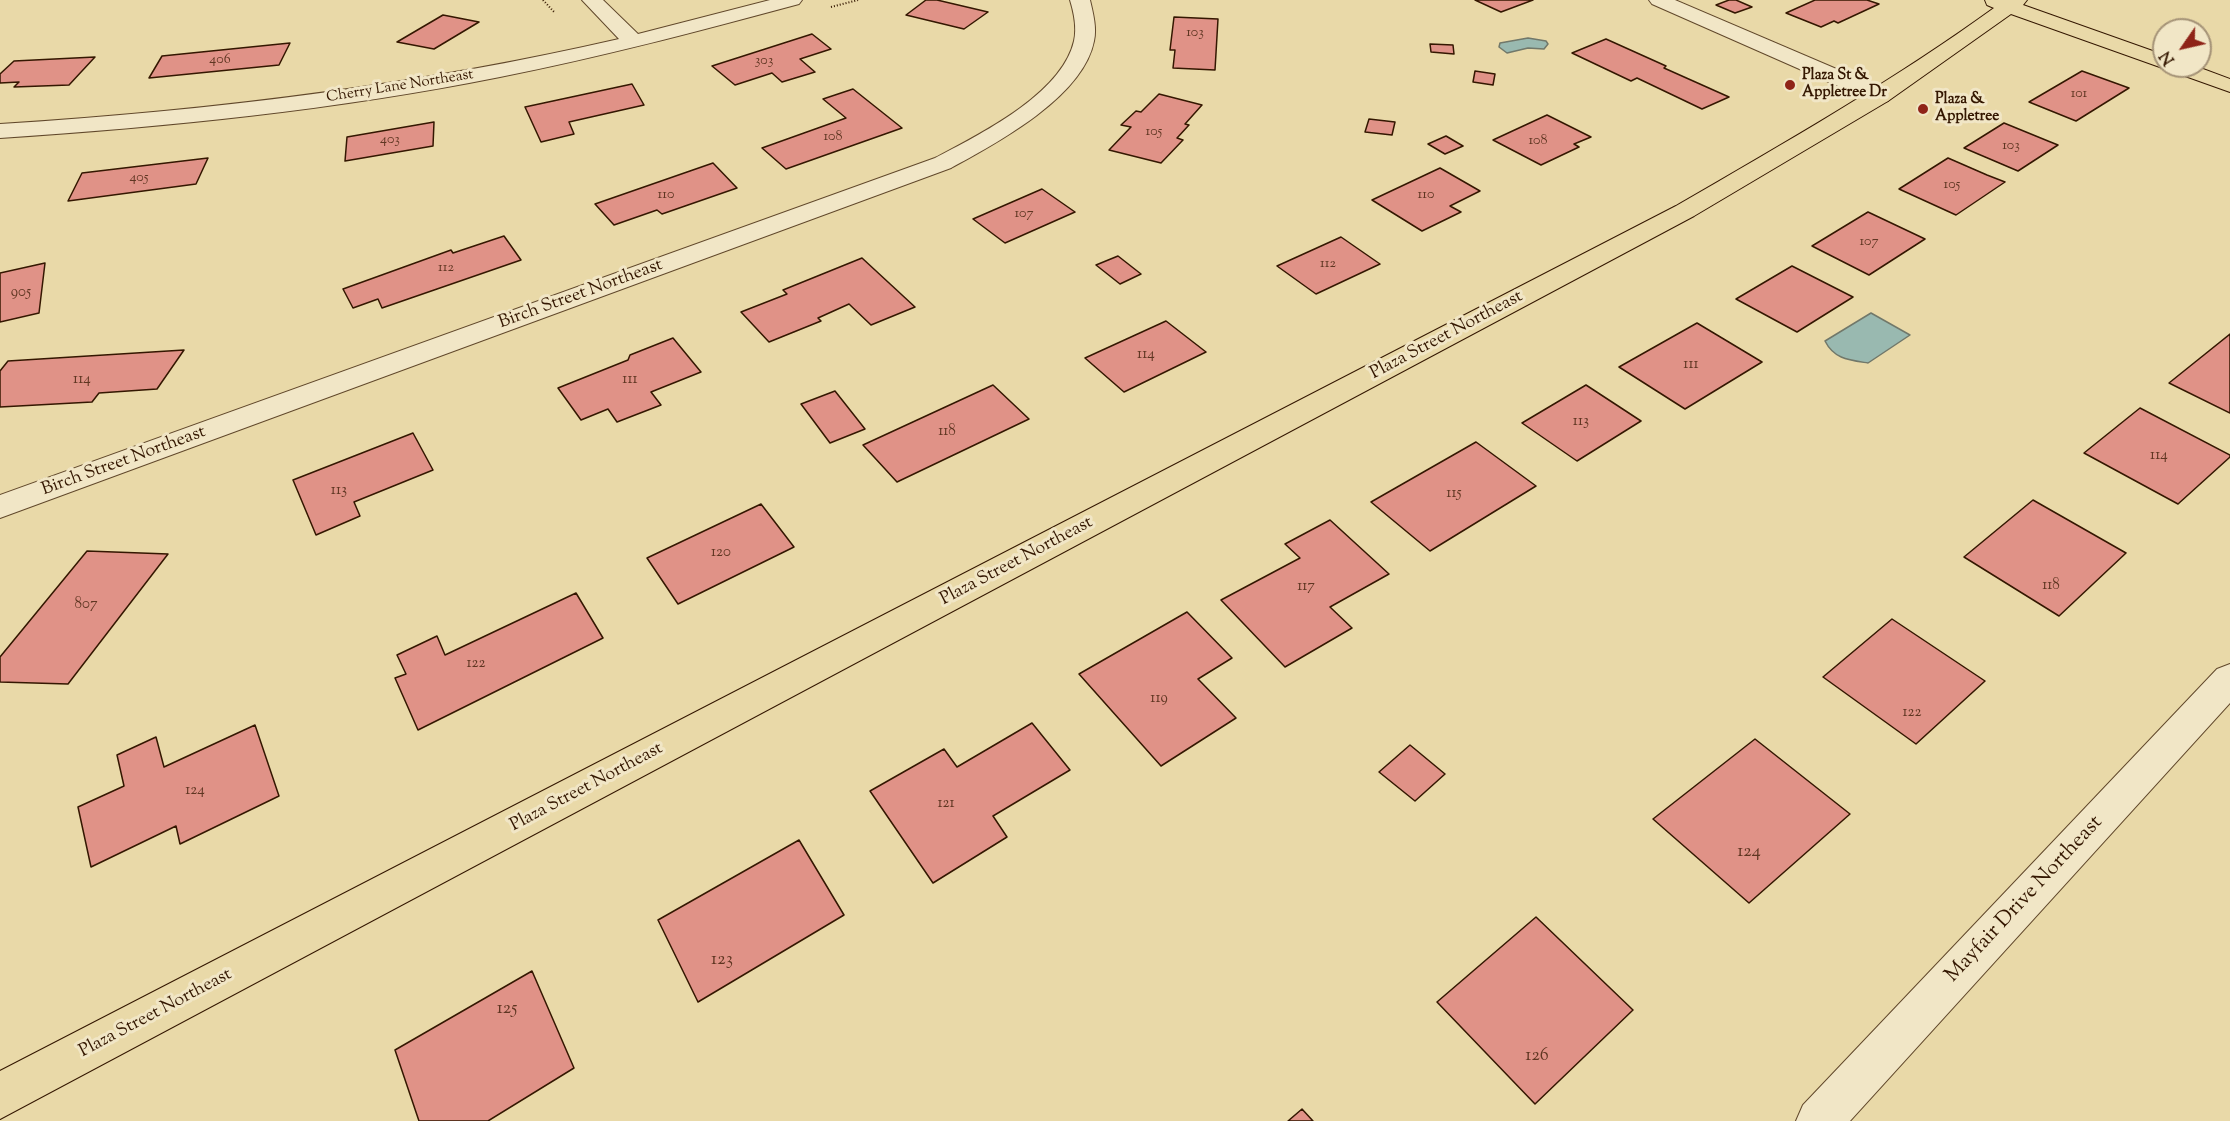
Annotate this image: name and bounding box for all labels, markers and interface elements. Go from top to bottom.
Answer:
north arrow [2152,18,2212,78]
house number: 103 [1186,26,1204,42]
text: N [2155,45,2181,69]
house number: 406 [209,53,231,69]
house number: 303 [755,54,773,70]
street label: Cherry Lane Northeast [325,66,475,108]
place label: Plaza St & Appletree Dr [1802,67,1887,102]
marker: Plaza St & Appletree Dr [1783,78,1797,92]
house number: 101 [2071,87,2087,103]
place label: Plaza & Appletree [1935,91,1999,126]
marker: Plaza & Appletree [1916,102,1930,116]
house number: 105 [1146,125,1162,141]
house number: 108 [823,130,843,146]
house number: 403 [380,133,400,149]
house number: 108 [1528,134,1548,150]
house number: 103 [2002,139,2020,155]
house number: 405 [129,171,149,187]
house number: 105 [1944,178,1960,194]
house number: 110 [658,188,674,204]
house number: 110 [1418,188,1434,204]
house number: 107 [1014,207,1034,223]
house number: 107 [1859,235,1879,251]
street label: Birch Street Northeast [496,255,666,335]
house number: 112 [1320,257,1336,273]
house number: 112 [438,261,454,277]
house number: 905 [11,284,31,302]
street label: Plaza Street Northeast [1367,287,1527,385]
house number: 114 [1137,346,1155,364]
house number: 111 [1683,356,1699,374]
house number: 114 [73,371,91,389]
house number: 111 [622,371,638,389]
house number: 113 [1573,413,1589,431]
street label: Birch Street Northeast [39,422,209,502]
house number: 118 [938,423,956,441]
house number: 114 [2150,447,2168,465]
house number: 113 [331,482,347,500]
house number: 115 [1446,485,1462,503]
street label: Plaza Street Northeast [937,513,1097,611]
house number: 120 [711,544,731,562]
house number: 118 [2042,577,2060,595]
house number: 117 [1297,578,1315,596]
house number: 807 [75,596,97,614]
house number: 122 [466,655,486,673]
house number: 119 [1150,690,1168,708]
house number: 122 [1902,704,1922,722]
street label: Plaza Street Northeast [507,739,667,837]
house number: 124 [185,782,205,800]
house number: 121 [937,795,955,813]
street label: Mayfair Drive Northeast [1941,811,2109,989]
house number: 124 [1737,842,1761,864]
house number: 123 [711,950,733,972]
street label: Plaza Street Northeast [76,965,236,1063]
house number: 125 [497,999,517,1021]
house number: 126 [1525,1046,1549,1068]

